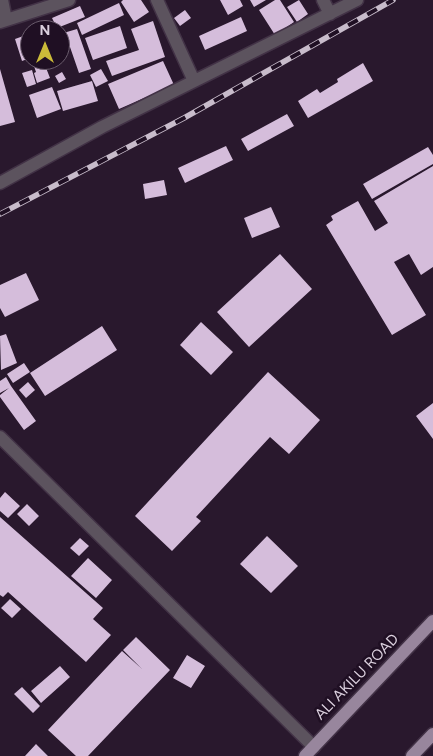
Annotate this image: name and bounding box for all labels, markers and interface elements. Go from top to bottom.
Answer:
north arrow [20,20,70,70]
text: N [40,22,50,39]
street label: ALI AKILU ROAD [311,630,403,724]

